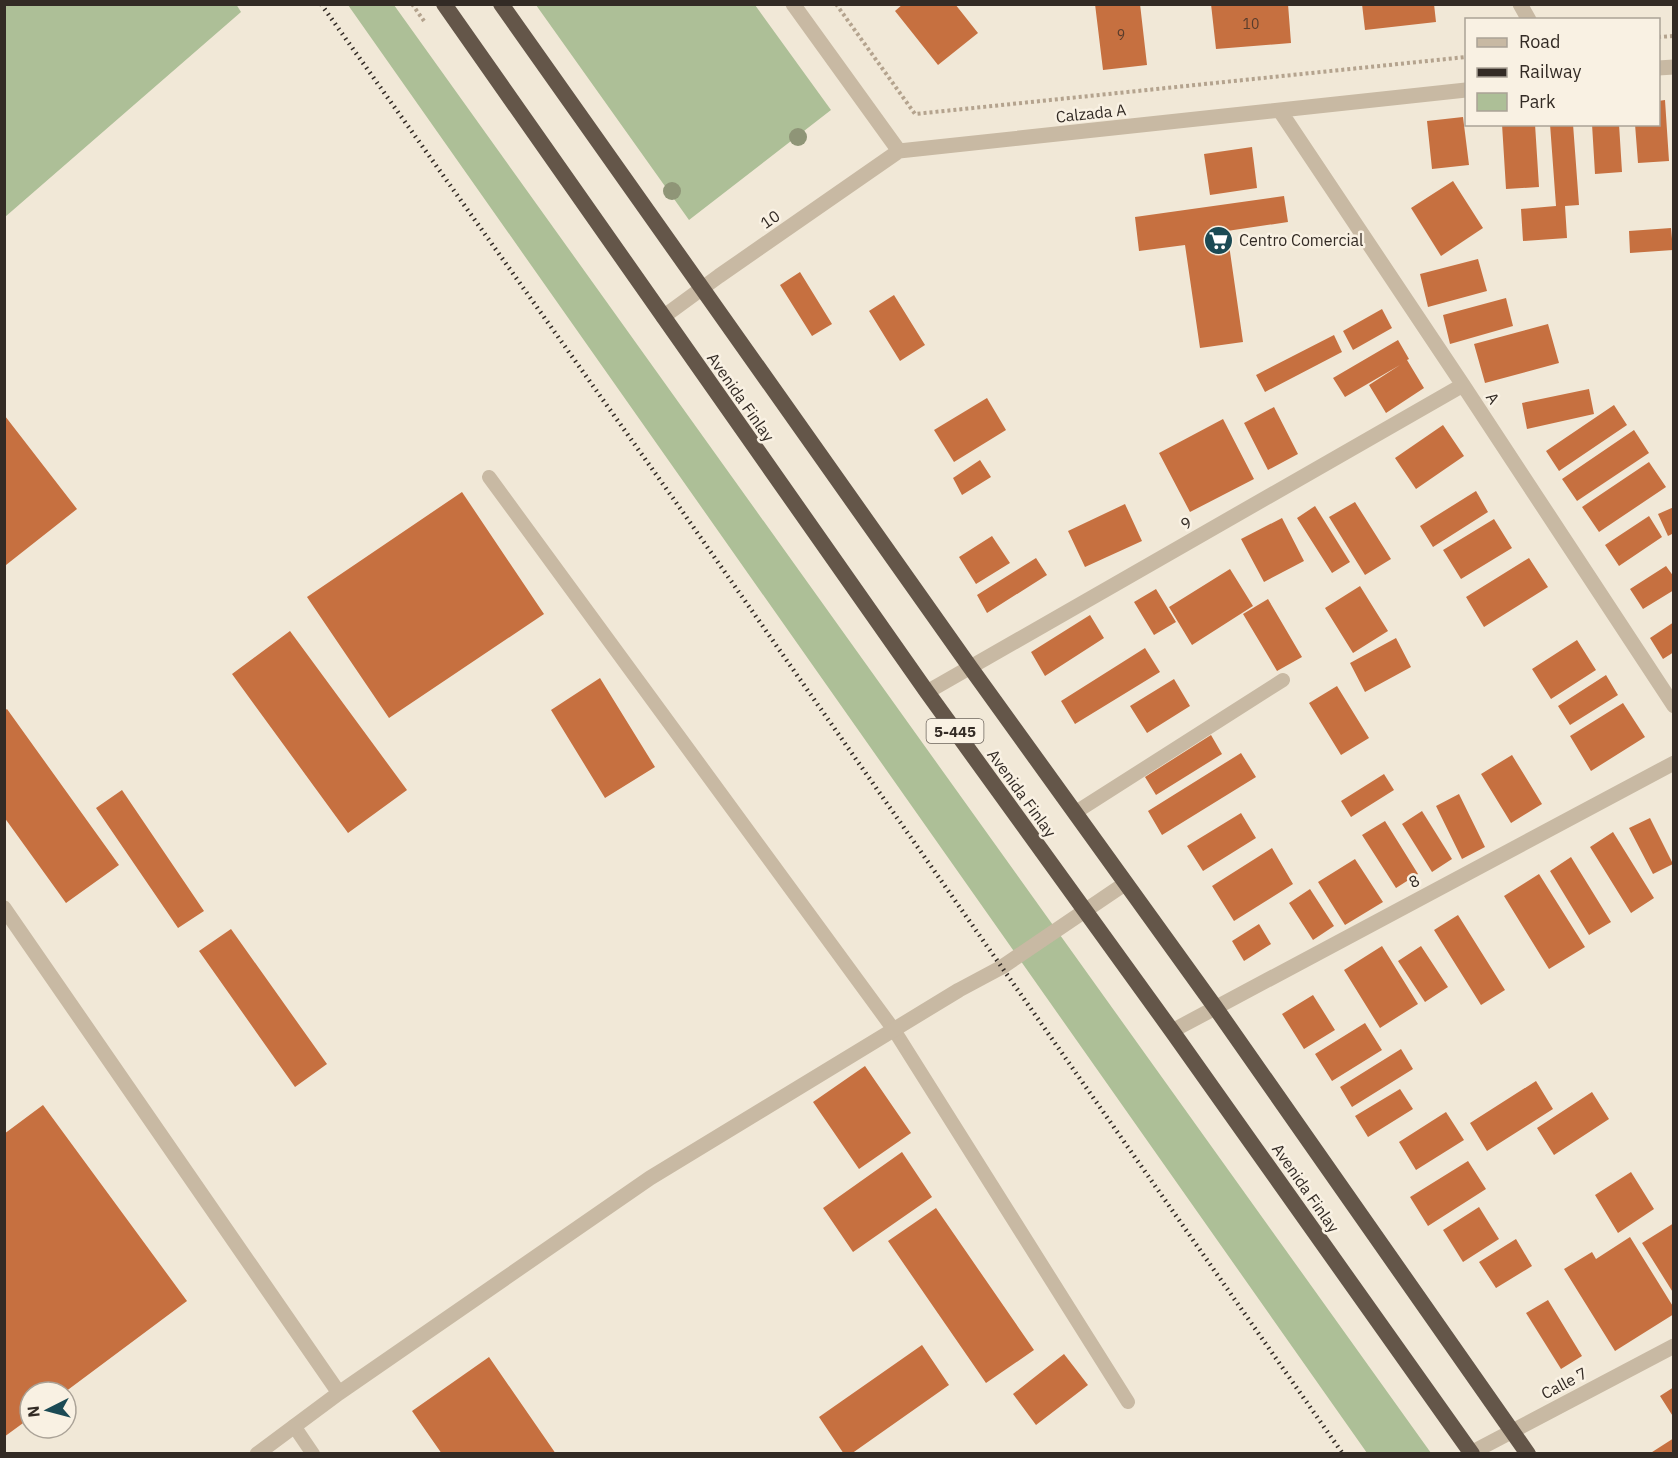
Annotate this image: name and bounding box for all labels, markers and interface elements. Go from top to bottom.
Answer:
house number: 10 [1243,15,1259,33]
legend [1465,18,1660,126]
house number: 9 [1117,26,1125,44]
text: Road [1519,30,1560,53]
text: Railway [1519,60,1581,83]
text: Park [1519,90,1556,113]
street label: Calzada A [1055,99,1127,127]
street label: 10 [756,205,784,233]
supermarket icon: Centro Comercial [1202,224,1234,256]
place label: Centro Comercial [1239,230,1363,250]
street label: Avenida Finlay [703,349,779,445]
street label: A [1482,388,1504,408]
street label: 9 [1177,512,1195,534]
road number: 5-445 [926,719,984,743]
street label: Avenida Finlay [983,745,1061,841]
street label: 8 [1405,870,1423,892]
street label: Avenida Finlay [1268,1140,1344,1236]
street label: Calle 7 [1538,1363,1590,1403]
north arrow [18,1380,78,1440]
text: N [23,1405,44,1418]

